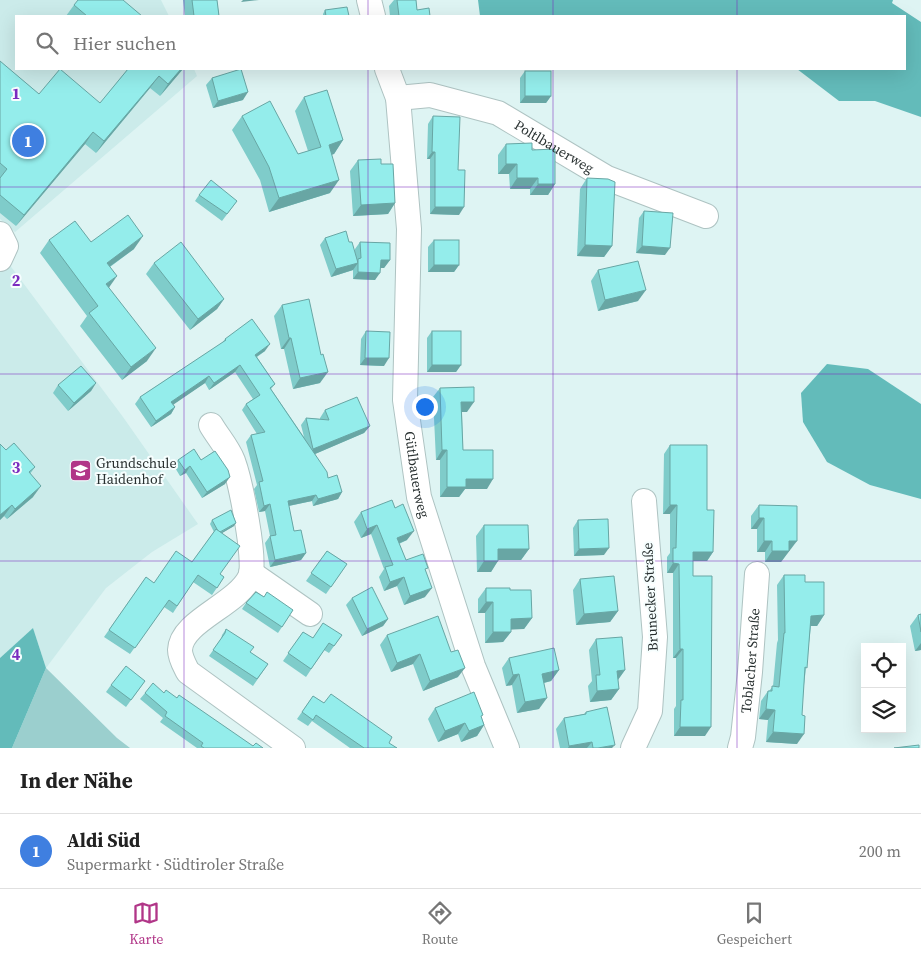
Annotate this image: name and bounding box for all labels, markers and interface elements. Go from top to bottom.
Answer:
search box [15,15,906,70]
icon: search [33,29,61,57]
text: Hier suchen [73,30,177,56]
text: 1 [12,82,20,104]
street label: Poltlbauerweg [511,115,598,178]
pin: 1 [12,122,44,160]
text: 2 [12,269,21,291]
your location [412,394,438,420]
street label: Gütlbauerweg [400,430,435,520]
place label: Grundschule Haidenhof [96,453,177,489]
text: 3 [12,456,21,478]
school or university icon: Grundschule Haidenhof [68,459,92,483]
street label: Brunecker Straße [637,542,663,652]
street label: Toblacher Straße [736,607,765,714]
text: 4 [12,643,21,665]
map controls [861,643,906,733]
button: locate [861,643,906,688]
button: layers [861,688,906,733]
text: In der Nähe [20,766,133,795]
text: Aldi Süd [67,827,140,853]
text: 1 [32,840,40,862]
text: 200 m [859,840,901,862]
text: Supermarkt · Südtiroler Straße [67,853,284,875]
tab: Karte [129,899,163,949]
tab: Route [422,899,458,949]
tab: Gespeichert [717,899,792,949]

